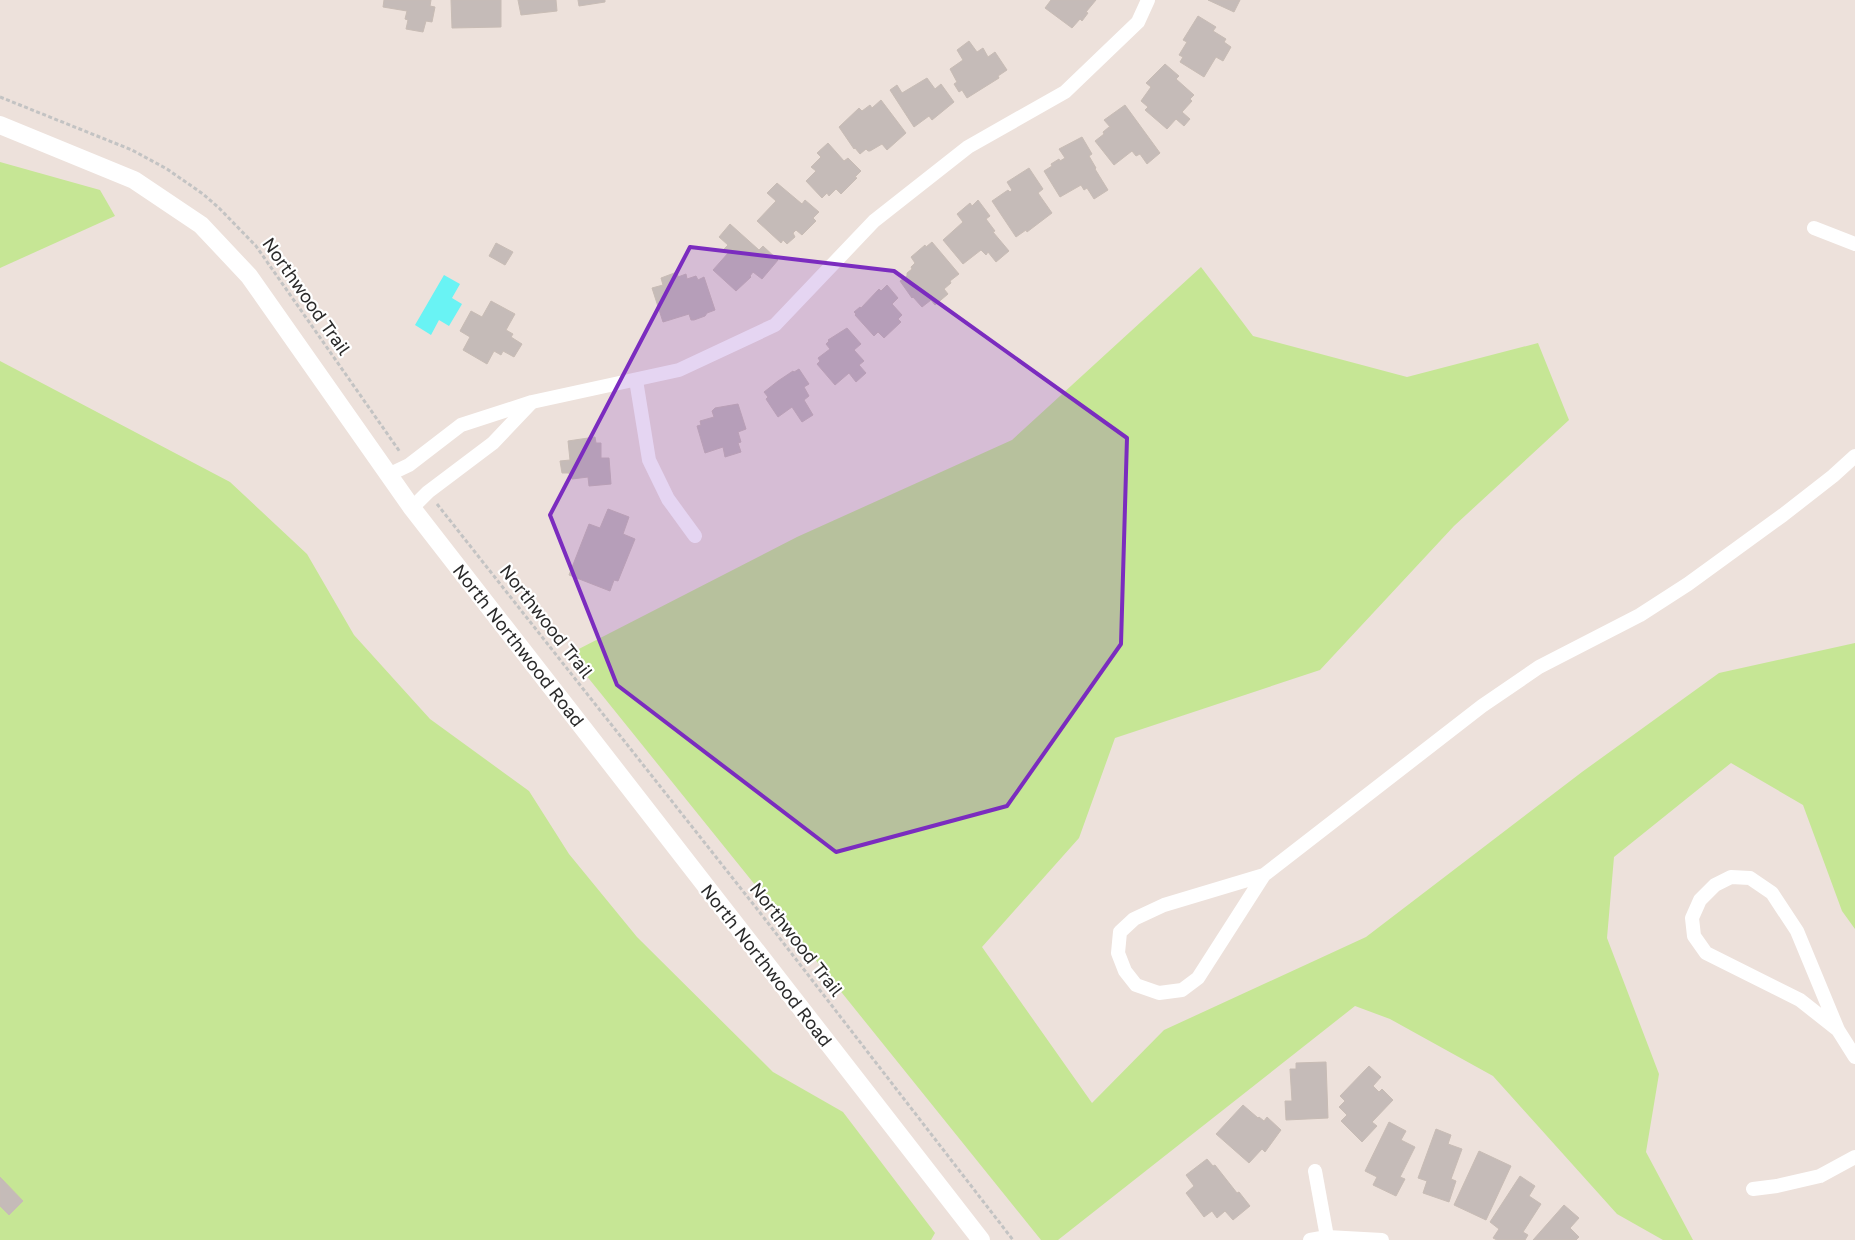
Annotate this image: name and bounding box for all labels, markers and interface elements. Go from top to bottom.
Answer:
street label: Northwood Trail [258,233,356,359]
street label: North Northwood Road [449,559,589,731]
street label: Northwood Trail [496,560,598,683]
street label: Northwood Trail [746,878,848,1001]
street label: North Northwood Road [697,879,837,1051]

